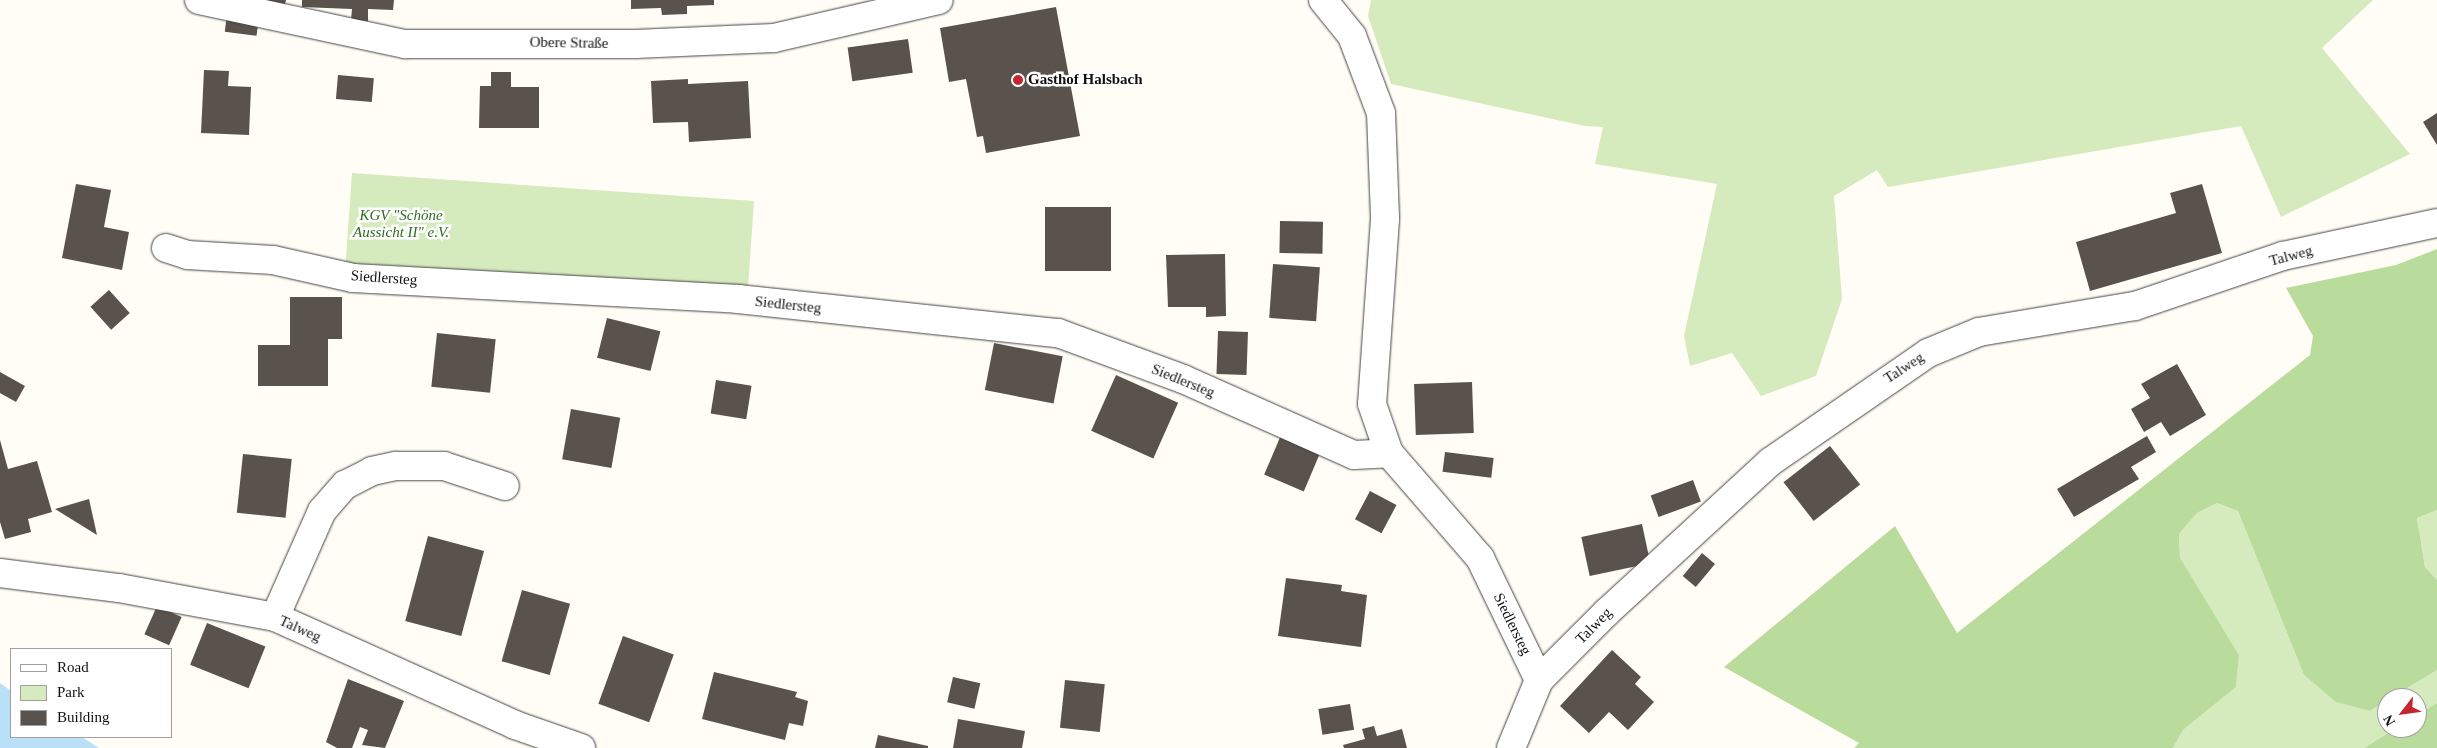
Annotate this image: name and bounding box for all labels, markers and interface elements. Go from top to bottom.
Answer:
street label: Obere Straße [529,33,609,53]
place label: Gasthof Halsbach [1028,71,1143,89]
marker: Gasthof Halsbach [1012,74,1024,86]
park label: KGV "Schöne Aussicht II" e.V. [353,206,449,241]
street label: Talweg [2267,242,2315,270]
street label: Siedlersteg [350,267,418,289]
street label: Siedlersteg [754,293,822,317]
street label: Talweg [1881,348,1927,388]
street label: Siedlersteg [1149,360,1217,402]
street label: Siedlersteg [1489,590,1535,658]
street label: Talweg [1572,604,1616,648]
street label: Talweg [276,612,324,646]
legend [10,648,172,738]
text: Road [57,659,89,675]
text: Park [57,684,85,700]
north arrow [2377,688,2427,738]
text: Building [57,709,110,725]
text: N [2380,712,2398,728]

